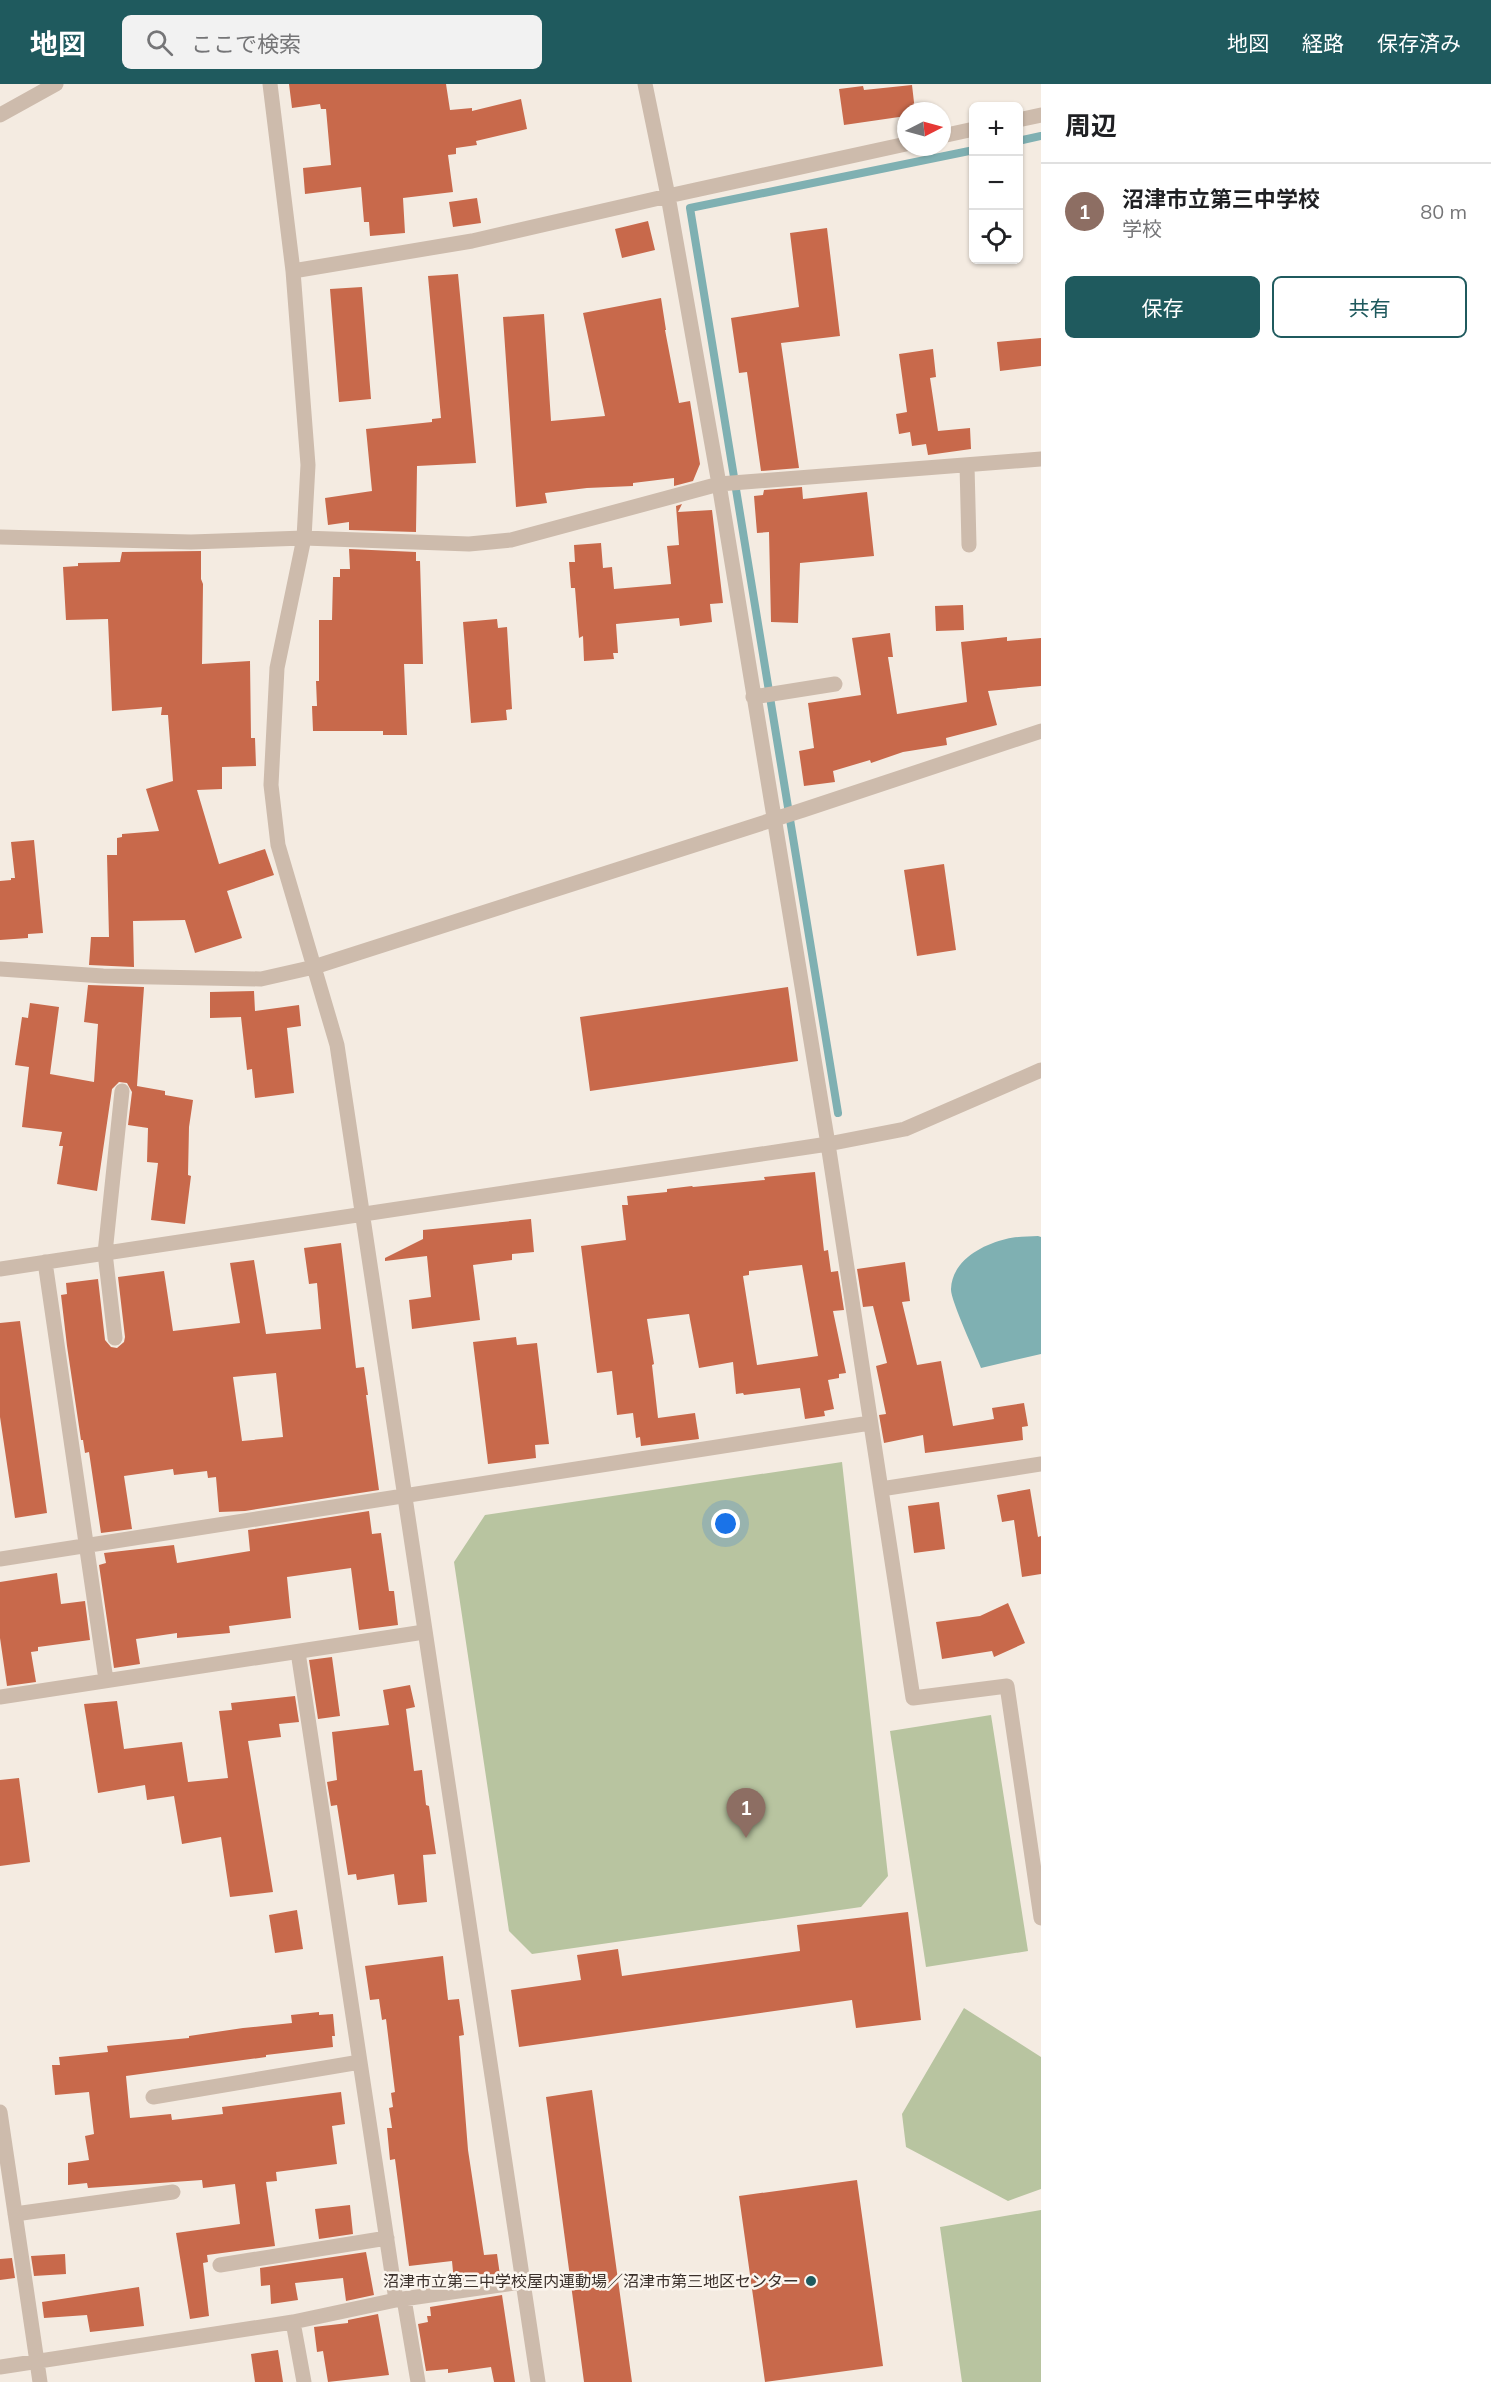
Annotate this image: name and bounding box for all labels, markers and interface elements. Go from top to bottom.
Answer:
search box [122,15,542,69]
text: 地図 [30,26,86,61]
icon: search [143,26,176,59]
text: ここで検索 [191,30,301,58]
text: 地図 [1227,30,1269,56]
text: 経路 [1302,30,1344,56]
text: 保存済み [1377,30,1461,56]
north arrow [897,102,951,156]
map controls [969,102,1023,264]
button: + [969,102,1023,156]
text: 周辺 [1065,109,1117,142]
button: − [969,156,1023,210]
text: 沼津市立第三中学校 [1122,185,1320,213]
text: 1 [1079,199,1091,224]
text: 80 m [1420,199,1467,224]
button: locate [969,210,1023,264]
text: 学校 [1122,216,1162,241]
button: 保存 [1065,276,1260,338]
button: 共有 [1272,276,1467,338]
your location [711,1509,740,1538]
pin: 1 [726,1788,766,1838]
place label: 沼津市立第三中学校屋内運動場／沼津市第三地区センター [383,2271,799,2291]
marker: 沼津市立第三中学校屋内運動場／沼津市第三地区センター [804,2274,818,2288]

